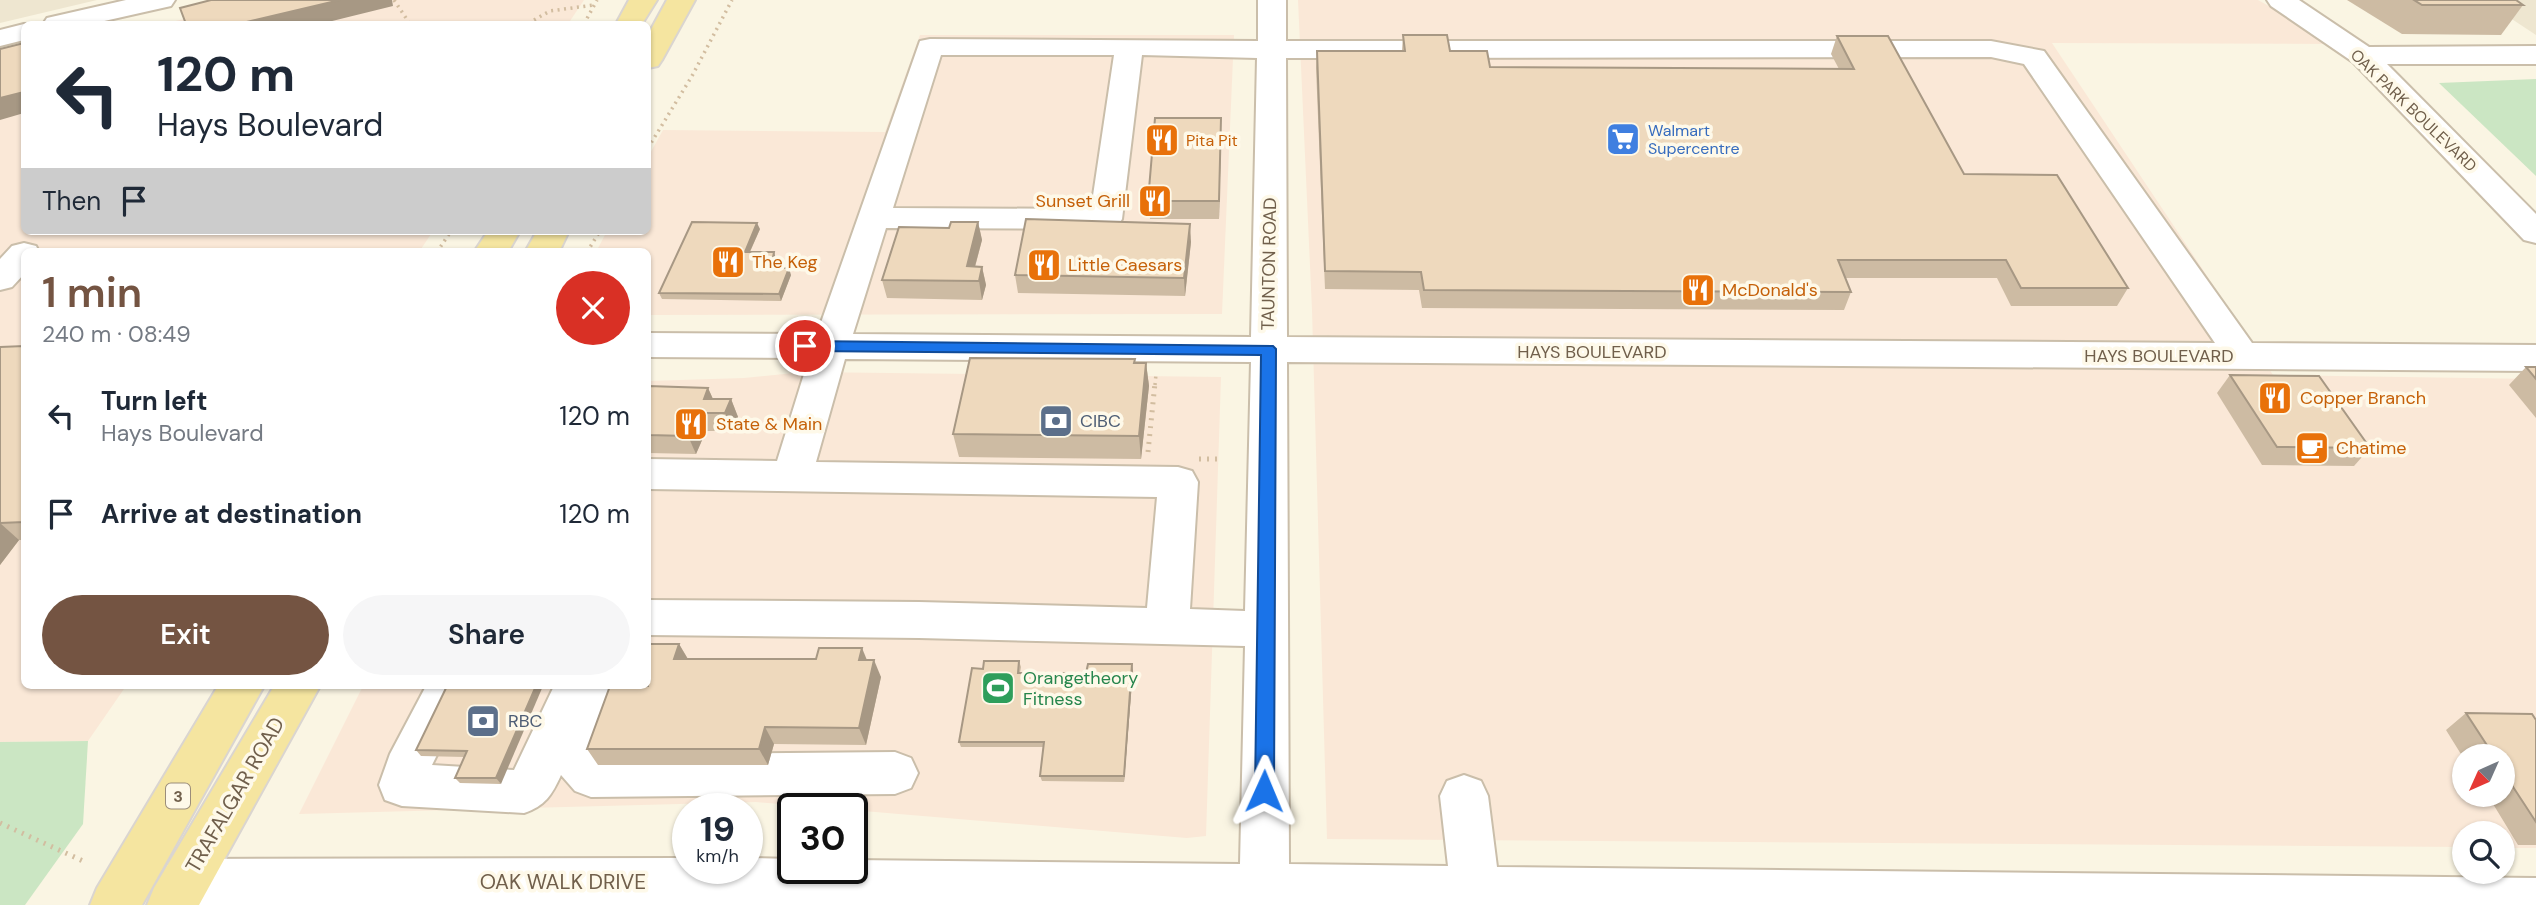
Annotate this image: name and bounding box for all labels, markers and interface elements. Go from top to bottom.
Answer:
text: 120 m [157,42,295,106]
street label: OAK PARK BOULEVARD [2346,45,2481,176]
icon: left [42,49,133,140]
text: Hays Boulevard [157,104,383,146]
supermarket icon: Walmart Supercentre [1604,120,1642,158]
place label: Walmart Supercentre [1648,120,1740,159]
restaurant icon: Pita Pit [1143,121,1181,159]
place label: Pita Pit [1186,130,1238,151]
icon: arrive [115,182,153,220]
restaurant icon: Sunset Grill [1136,182,1174,220]
text: Then [42,184,101,218]
place label: Sunset Grill [1035,189,1130,213]
street label: TAUNTON ROAD [1256,197,1282,331]
restaurant icon: The Keg [709,243,747,281]
restaurant icon: Little Caesars [1025,246,1063,284]
place label: The Keg [752,250,818,274]
place label: Little Caesars [1068,253,1182,277]
text: 1 min [42,265,142,320]
button: close [556,271,630,345]
restaurant icon: McDonald's [1679,271,1717,309]
place label: McDonald's [1722,278,1818,302]
pin [775,316,835,376]
text: 240 m · 08:49 [42,319,191,349]
icon: arrive [786,327,824,365]
street label: HAYS BOULEVARD [1517,340,1667,364]
street label: HAYS BOULEVARD [2084,344,2234,368]
restaurant icon: Copper Branch [2256,379,2294,417]
text: Turn left [101,384,208,418]
place label: Copper Branch [2300,386,2426,410]
icon: left [42,397,80,435]
text: 120 m [559,399,630,433]
bank icon: CIBC [1037,402,1075,440]
restaurant icon: State & Main [672,405,710,443]
place label: CIBC [1080,409,1121,433]
place label: State & Main [716,412,822,436]
text: Hays Boulevard [101,418,264,448]
cafe icon: Chatime [2293,429,2331,467]
place label: Chatime [2336,436,2406,460]
icon: arrive [42,495,80,533]
text: Arrive at destination [101,497,362,531]
text: 120 m [559,497,630,531]
button: Exit [42,595,329,675]
button: Share [343,595,630,675]
place label: Orangetheory Fitness [1023,666,1138,711]
sports icon: Orangetheory Fitness [979,669,1017,707]
bank icon: RBC [464,702,502,740]
place label: RBC [508,709,543,733]
street label: TRAFALGAR ROAD [179,712,291,878]
north arrow [2452,744,2515,807]
map controls [2452,744,2515,884]
position arrow [1227,754,1301,828]
road number: 3 [166,783,190,808]
speed limit sign: 30 [777,793,868,884]
text: 19 [700,806,735,852]
button: search [2452,821,2515,884]
text: km/h [696,844,739,868]
street label: OAK WALK DRIVE [480,868,646,896]

